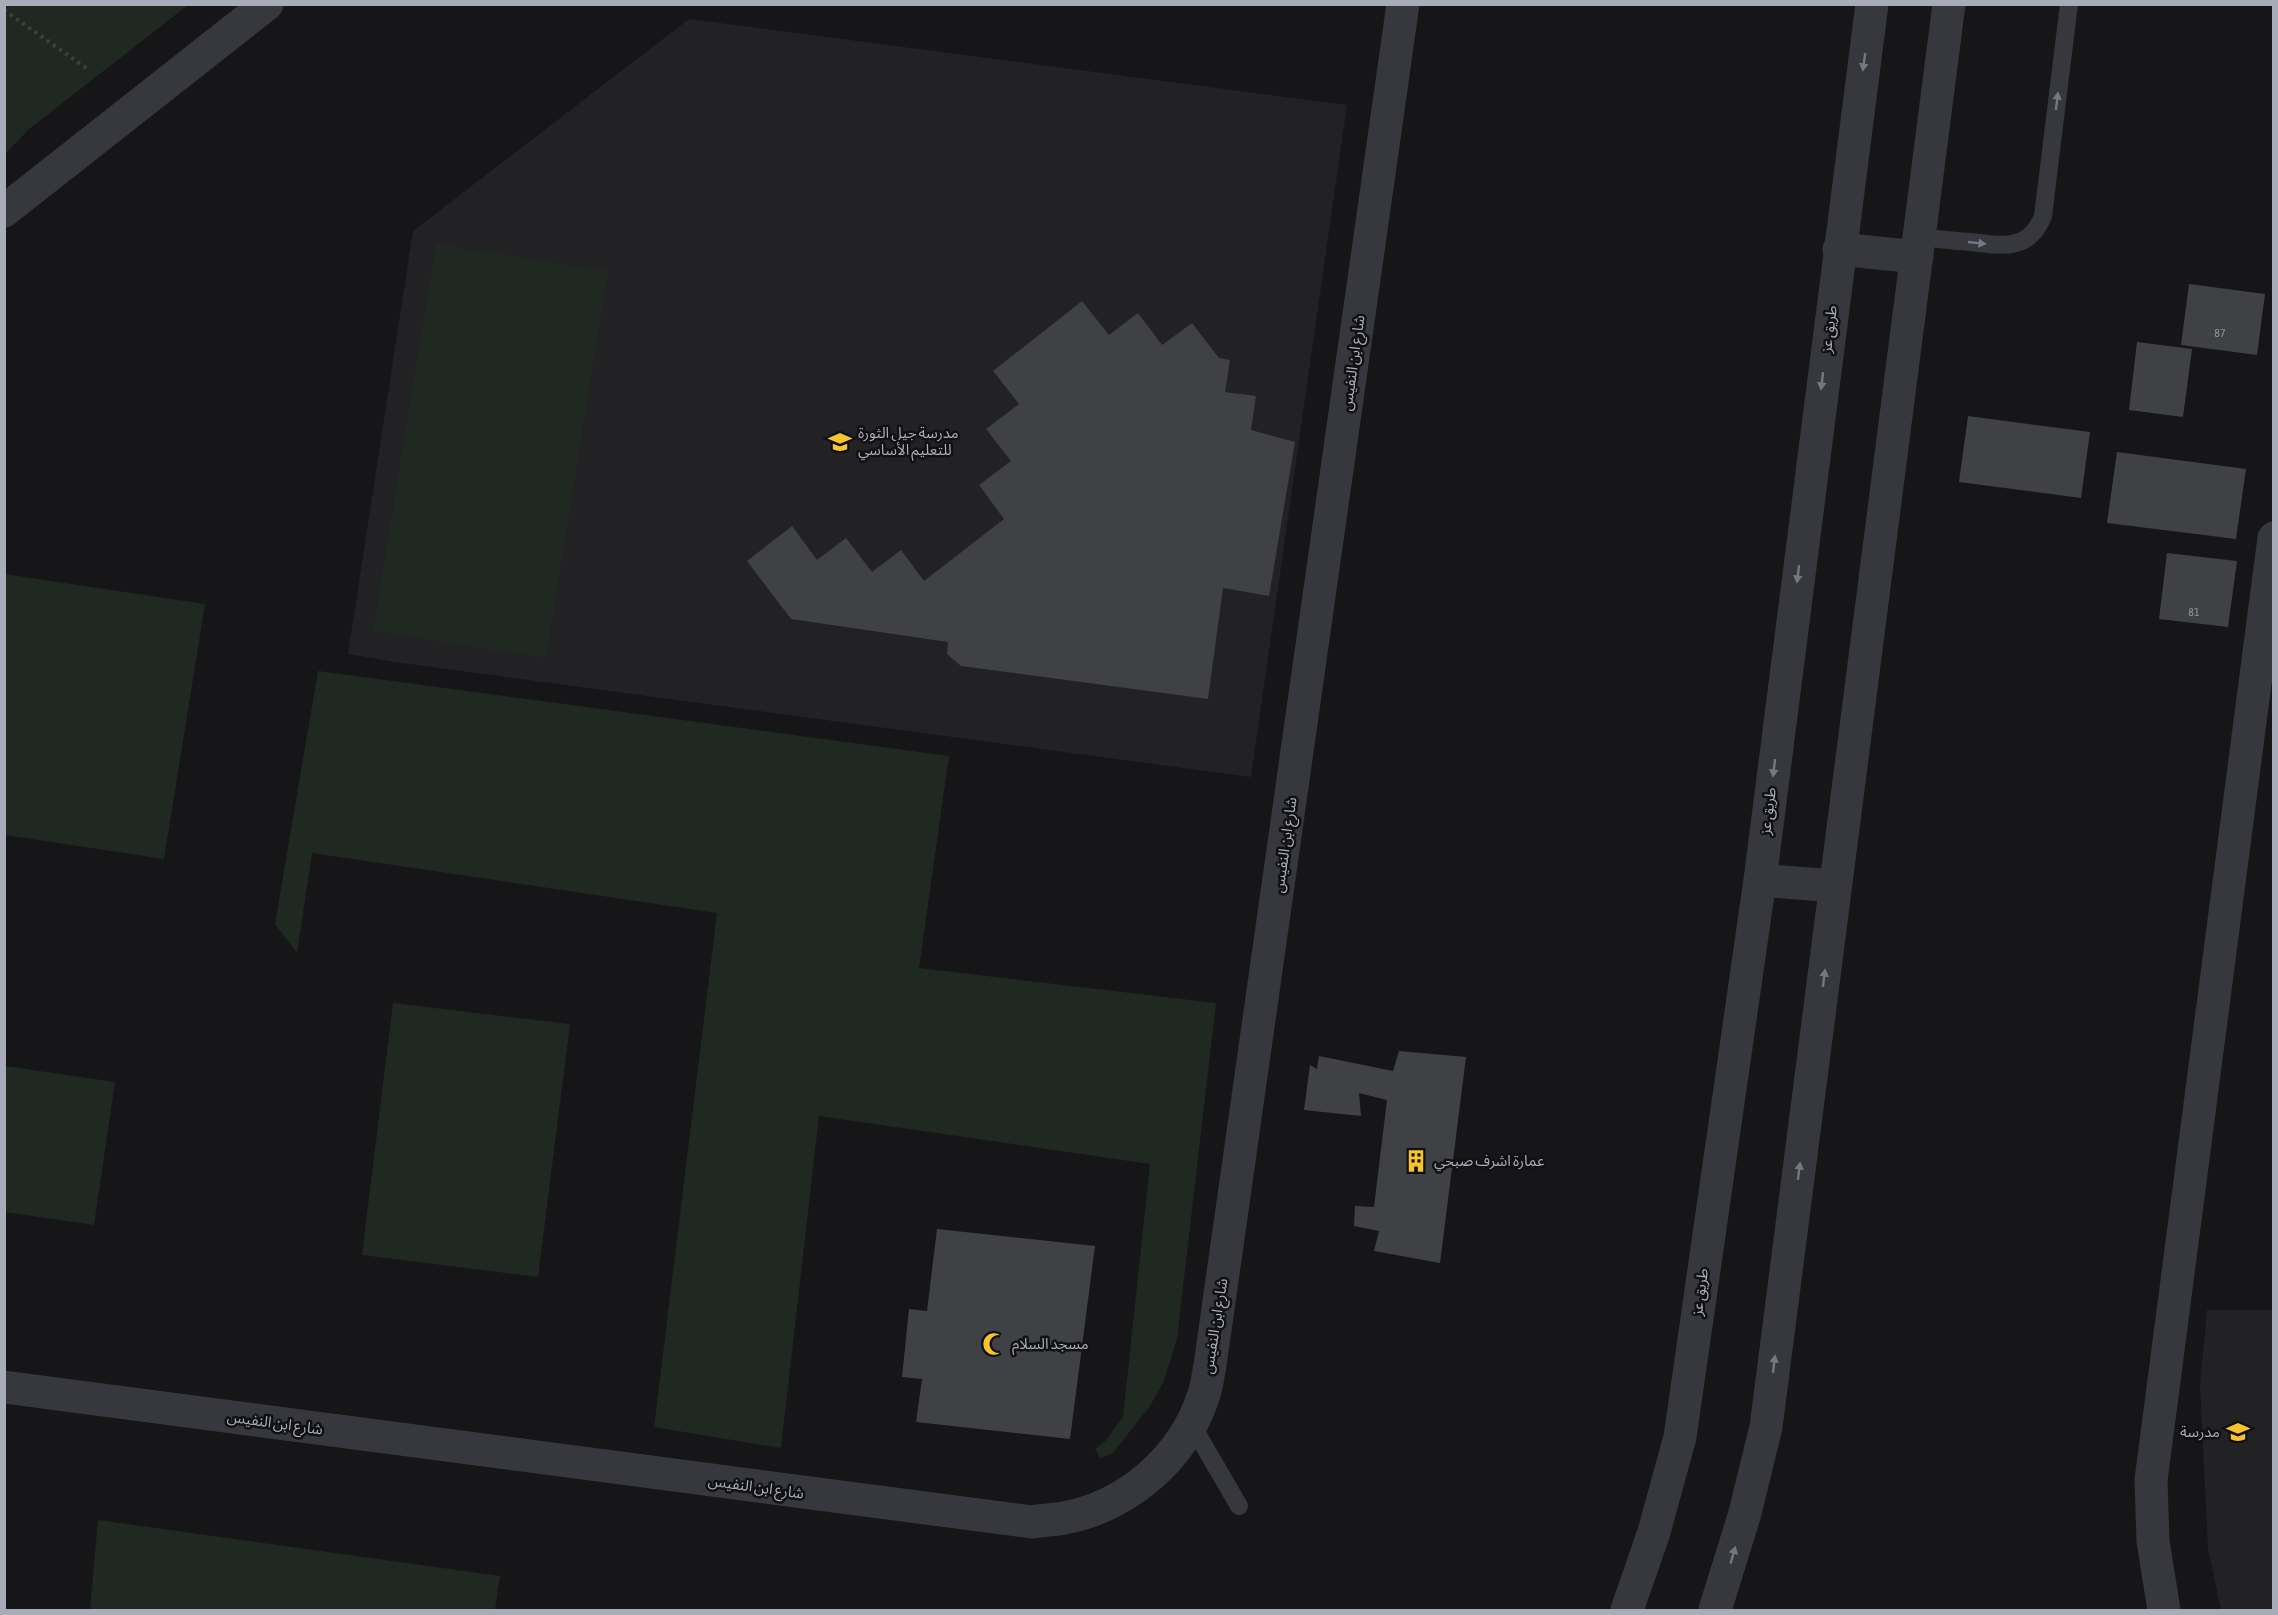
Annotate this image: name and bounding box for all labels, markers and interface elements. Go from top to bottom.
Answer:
one-way arrow [1859,53,1868,72]
one-way arrow [2052,92,2062,111]
one-way arrow [1968,238,1987,248]
street label: طريق عز [1817,304,1842,355]
street label: شارع ابن النفيس [1337,314,1372,412]
house number: 87 [2214,326,2226,340]
one-way arrow [1818,371,1827,390]
place label: مدرسة جيل الثورة للتعليم الأساسي [858,424,959,461]
school or university icon: مدرسة جيل الثورة للتعليم الأساسي [827,429,853,455]
one-way arrow [1793,565,1803,584]
house number: 81 [2188,605,2200,619]
one-way arrow [1769,758,1778,777]
street label: طريق عز [1756,786,1781,837]
street label: شارع ابن النفيس [1269,796,1304,894]
one-way arrow [1819,968,1828,987]
building icon: عمارة اشرف صبحي [1403,1148,1429,1174]
place label: عمارة اشرف صبحي [1434,1152,1545,1172]
one-way arrow [1794,1161,1803,1180]
street label: طريق عز [1688,1267,1713,1318]
street label: شارع ابن النفيس [1199,1277,1234,1376]
mosque icon: مسجد السلام [981,1331,1007,1357]
place label: مسجد السلام [1012,1335,1089,1355]
one-way arrow [1769,1355,1779,1374]
street label: شارع ابن النفيس [226,1407,324,1442]
school or university icon: مدرسة [2225,1419,2251,1445]
place label: مدرسة [2180,1423,2220,1441]
street label: شارع ابن النفيس [707,1471,805,1506]
one-way arrow [1729,1546,1738,1564]

